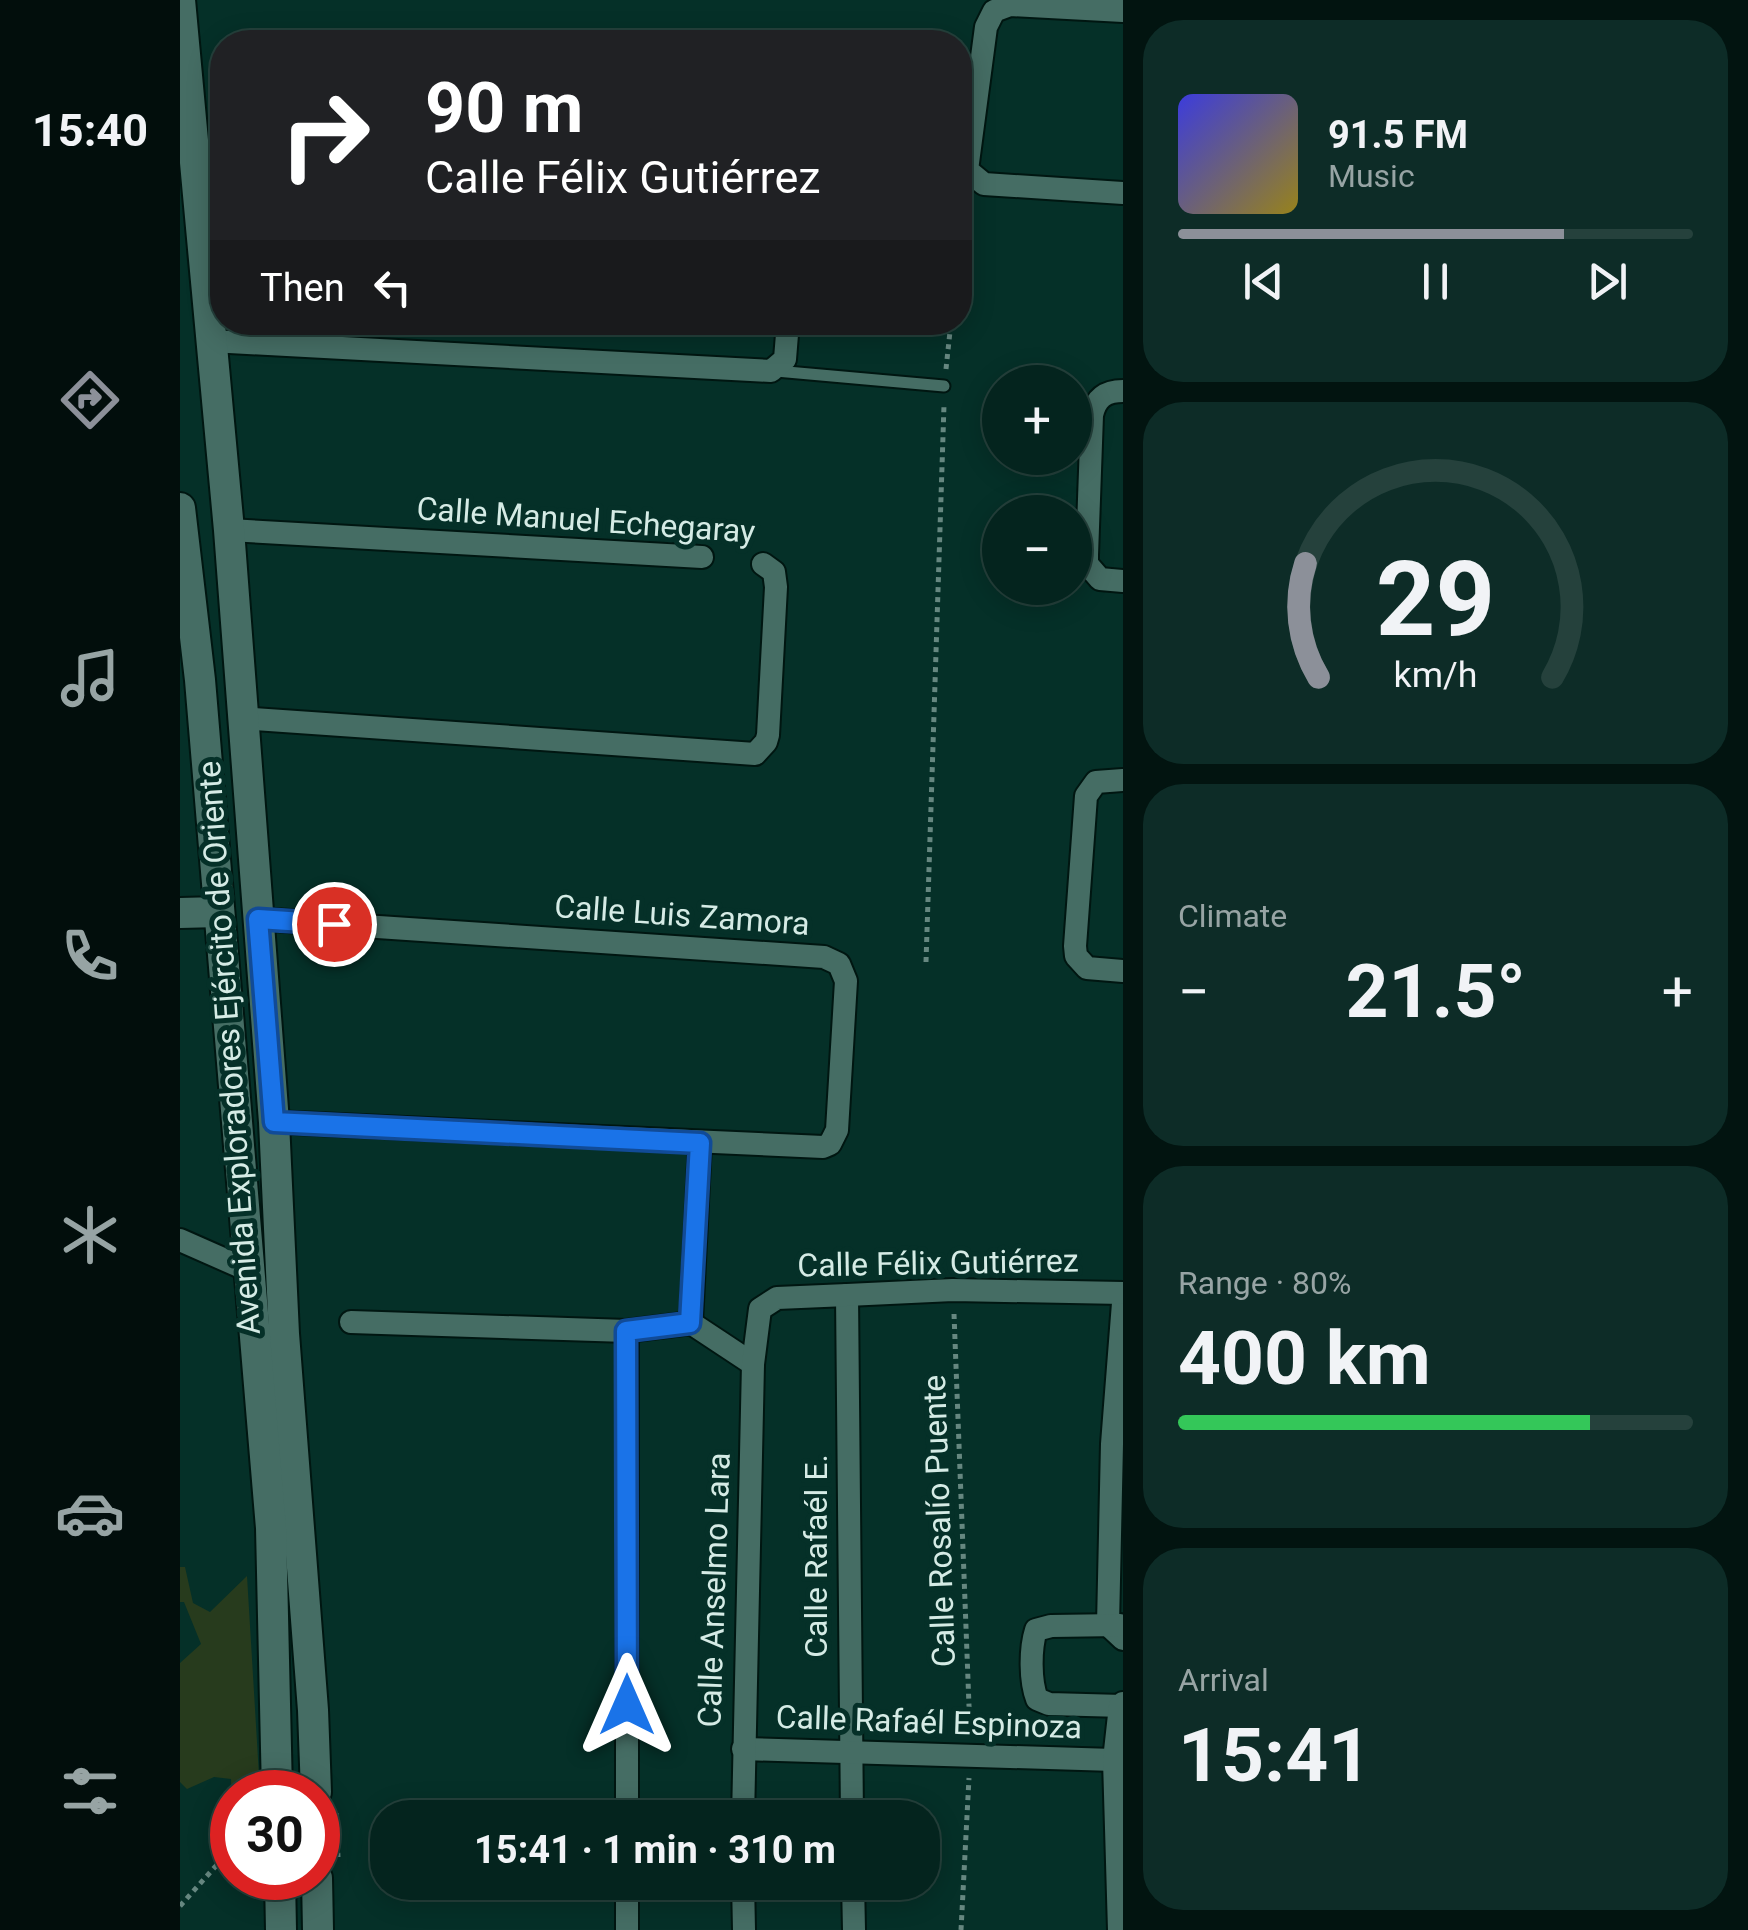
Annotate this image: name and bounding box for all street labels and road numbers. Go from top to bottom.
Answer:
street label: Calle Manuel Echegaray [415,489,757,551]
street label: Avenida Exploradores Ejército de Oriente [190,760,268,1336]
street label: Calle Luis Zamora [553,887,811,943]
street label: Calle Félix Gutiérrez [797,1242,1079,1284]
street label: Calle Rosalío Puente [915,1374,963,1668]
street label: Calle Anselmo Lara [690,1452,738,1728]
street label: Calle Rafaél E. [797,1454,835,1658]
street label: Calle Rafaél Espinoza [775,1698,1083,1746]

